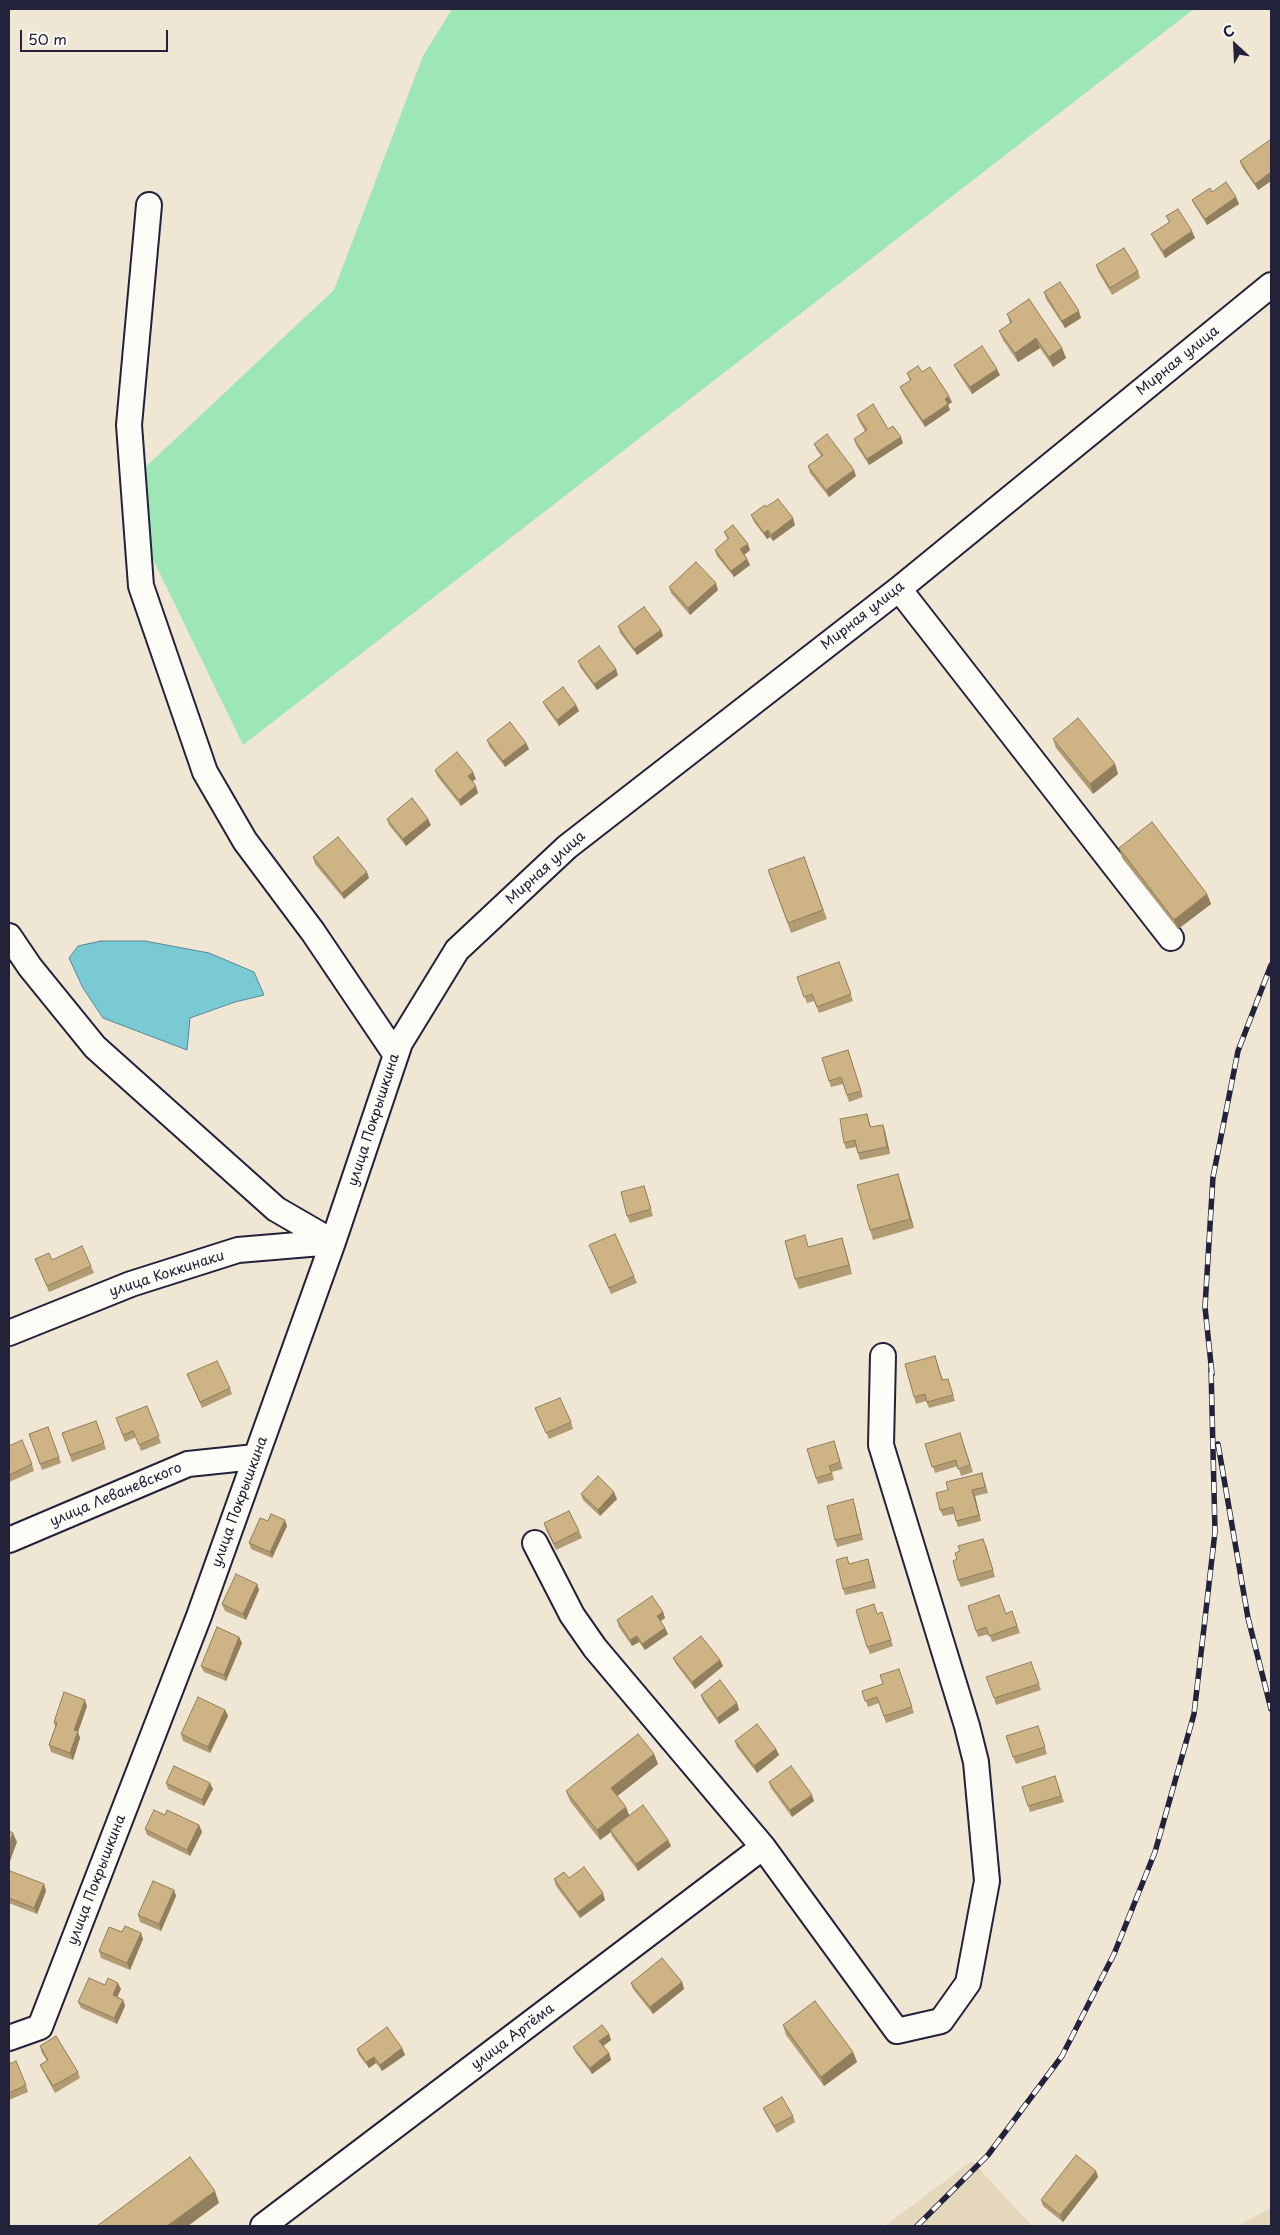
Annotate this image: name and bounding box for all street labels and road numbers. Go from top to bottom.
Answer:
street label: Мирная улица [1133,323,1223,399]
street label: Мирная улица [818,578,908,654]
street label: Мирная улица [503,828,589,908]
street label: улица Покрышкина [345,1052,403,1188]
street label: улица Коккинаки [107,1247,227,1301]
street label: улица Покрышкина [208,1434,272,1570]
street label: улица Леваневского [47,1460,185,1530]
street label: улица Покрышкина [64,1812,130,1948]
street label: улица Артёма [468,2000,558,2074]

